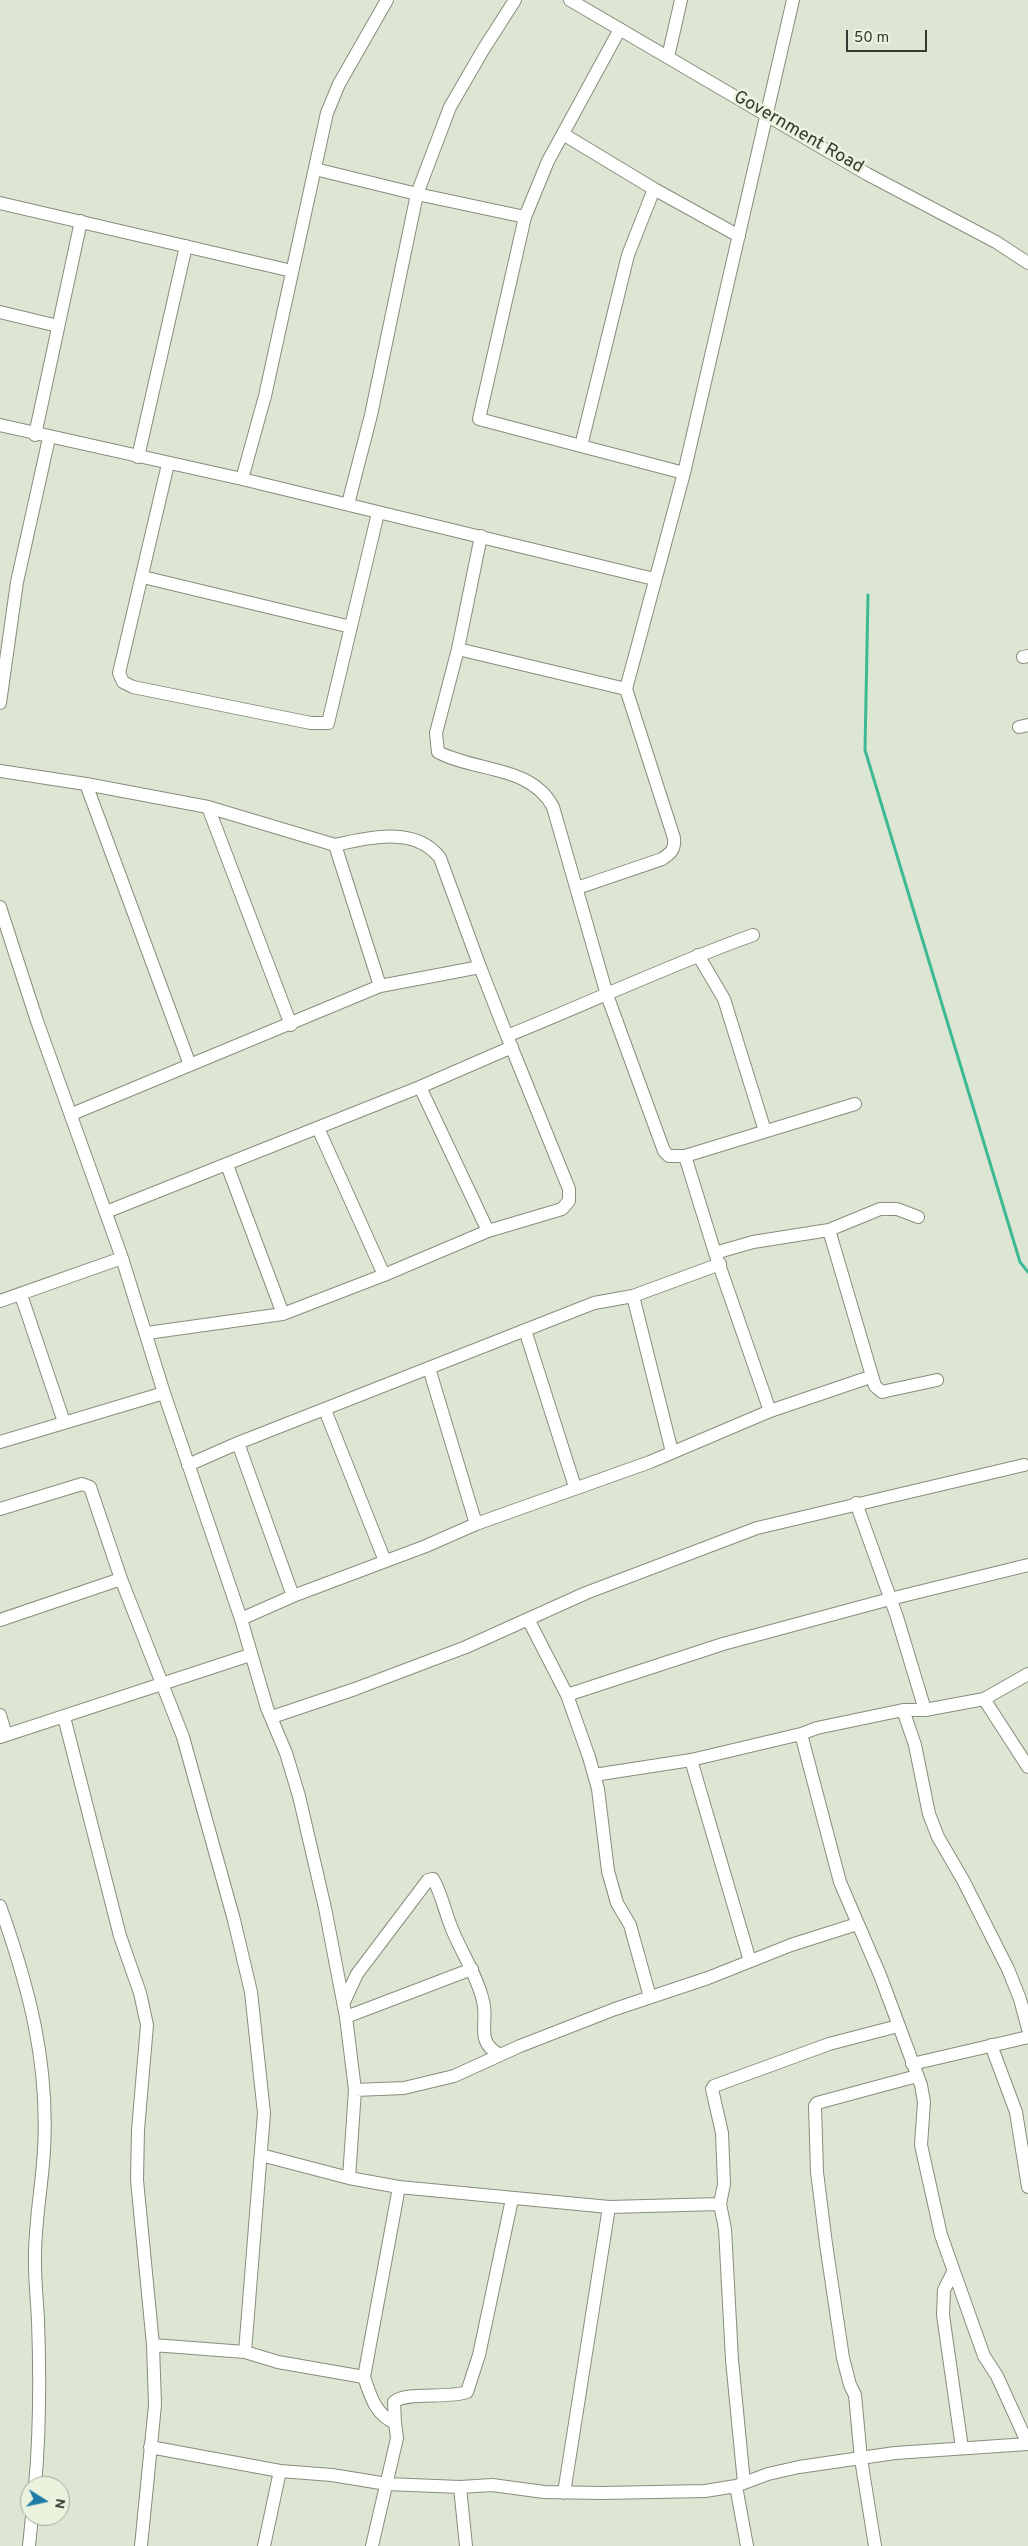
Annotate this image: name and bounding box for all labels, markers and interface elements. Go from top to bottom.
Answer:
scale bar [848,20,929,52]
text: 50 m [854,29,889,48]
street label: Government Road [729,87,867,179]
north arrow [20,2476,70,2526]
text: N [50,2497,69,2510]

